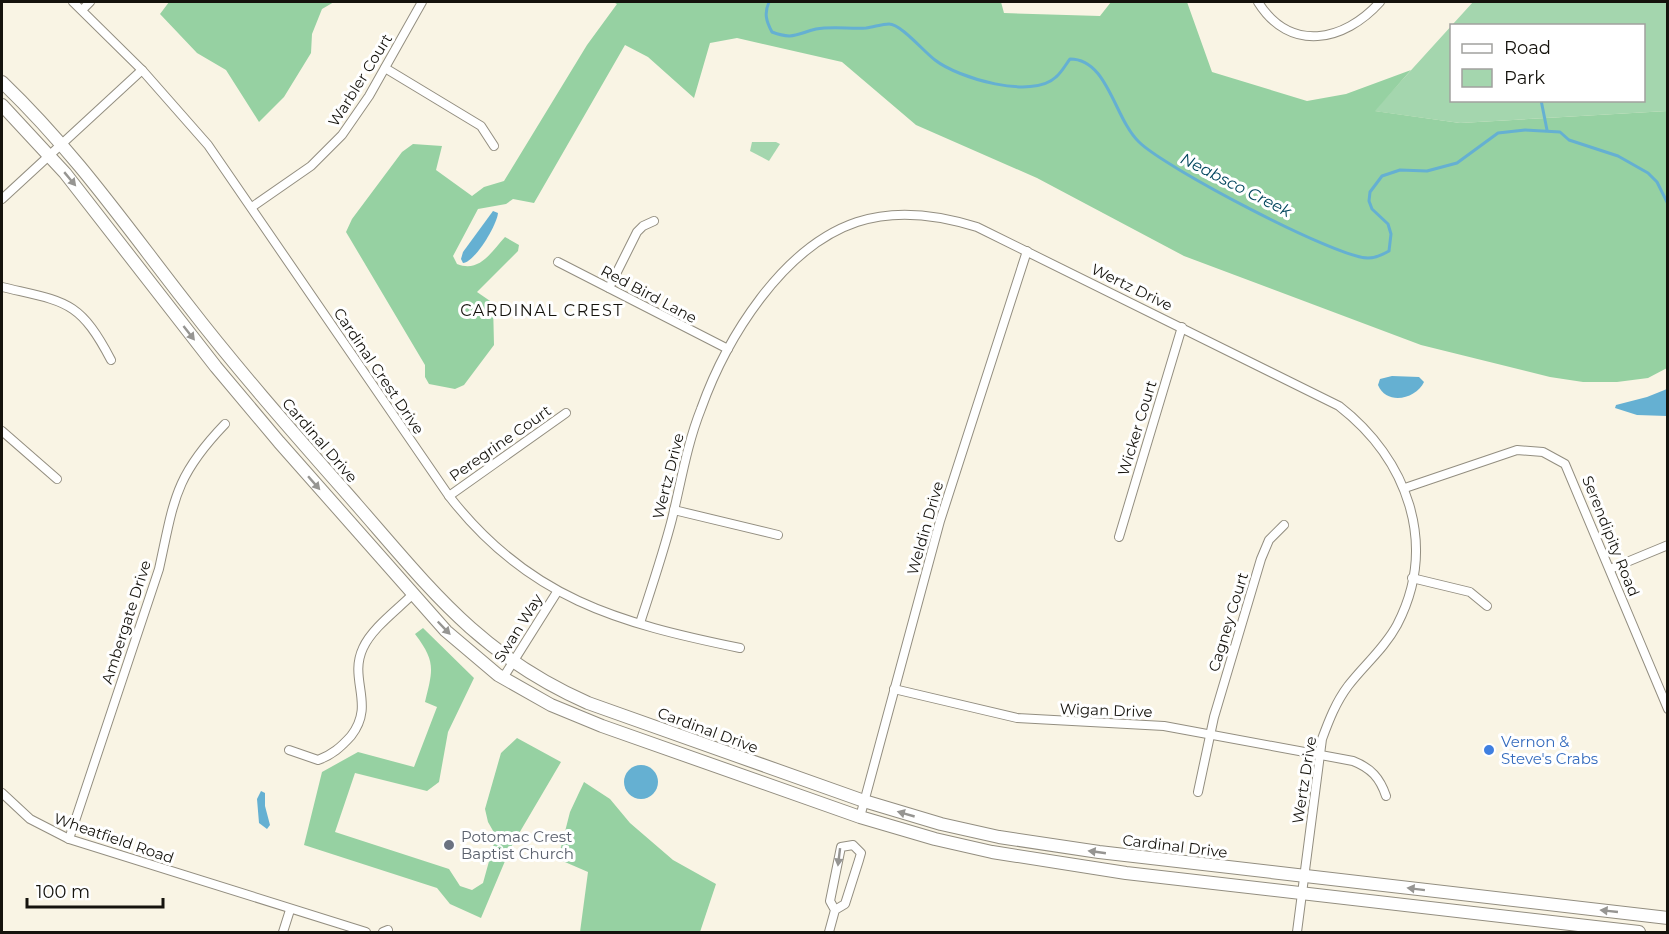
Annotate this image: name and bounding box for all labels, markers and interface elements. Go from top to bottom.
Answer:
legend [1450,24,1645,102]
street label: Warbler Court [324,30,396,130]
text: Road [1504,37,1551,59]
text: Park [1504,67,1545,89]
water label: Neabsco Creek [1177,149,1296,222]
one-way arrow [63,171,76,186]
street label: Wertz Drive [1088,259,1176,315]
street label: Red Bird Lane [598,261,700,327]
district label: CARDINAL CREST [460,301,624,320]
street label: Cardinal Crest Drive [330,304,428,438]
one-way arrow [183,325,196,341]
street label: Wicker Court [1114,378,1160,478]
street label: Cardinal Drive [278,394,362,486]
street label: Peregrine Court [445,401,555,485]
street label: Wertz Drive [648,431,688,521]
street label: Serendipity Road [1578,473,1644,599]
one-way arrow [308,475,321,491]
street label: Weldin Drive [903,479,947,577]
street label: Ambergate Drive [97,558,155,686]
street label: Cagney Court [1204,570,1252,674]
street label: Swan Way [489,589,547,666]
one-way arrow [437,621,451,636]
street label: Wigan Drive [1059,699,1153,721]
street label: Cardinal Drive [655,703,761,757]
place label: Vernon & Steve's Crabs [1501,732,1598,768]
street label: Wertz Drive [1288,735,1320,825]
marker: Vernon & Steve's Crabs [1482,743,1496,757]
street label: Wheatfield Road [51,809,177,867]
one-way arrow [897,809,915,818]
place label: Potomac Crest Baptist Church [461,827,574,863]
street label: Cardinal Drive [1121,830,1229,862]
marker: Potomac Crest Baptist Church [442,838,456,852]
one-way arrow [1087,847,1106,857]
one-way arrow [834,848,844,867]
scale bar [27,871,164,909]
text: 100 m [36,881,90,903]
one-way arrow [1406,884,1425,894]
one-way arrow [1600,906,1619,916]

